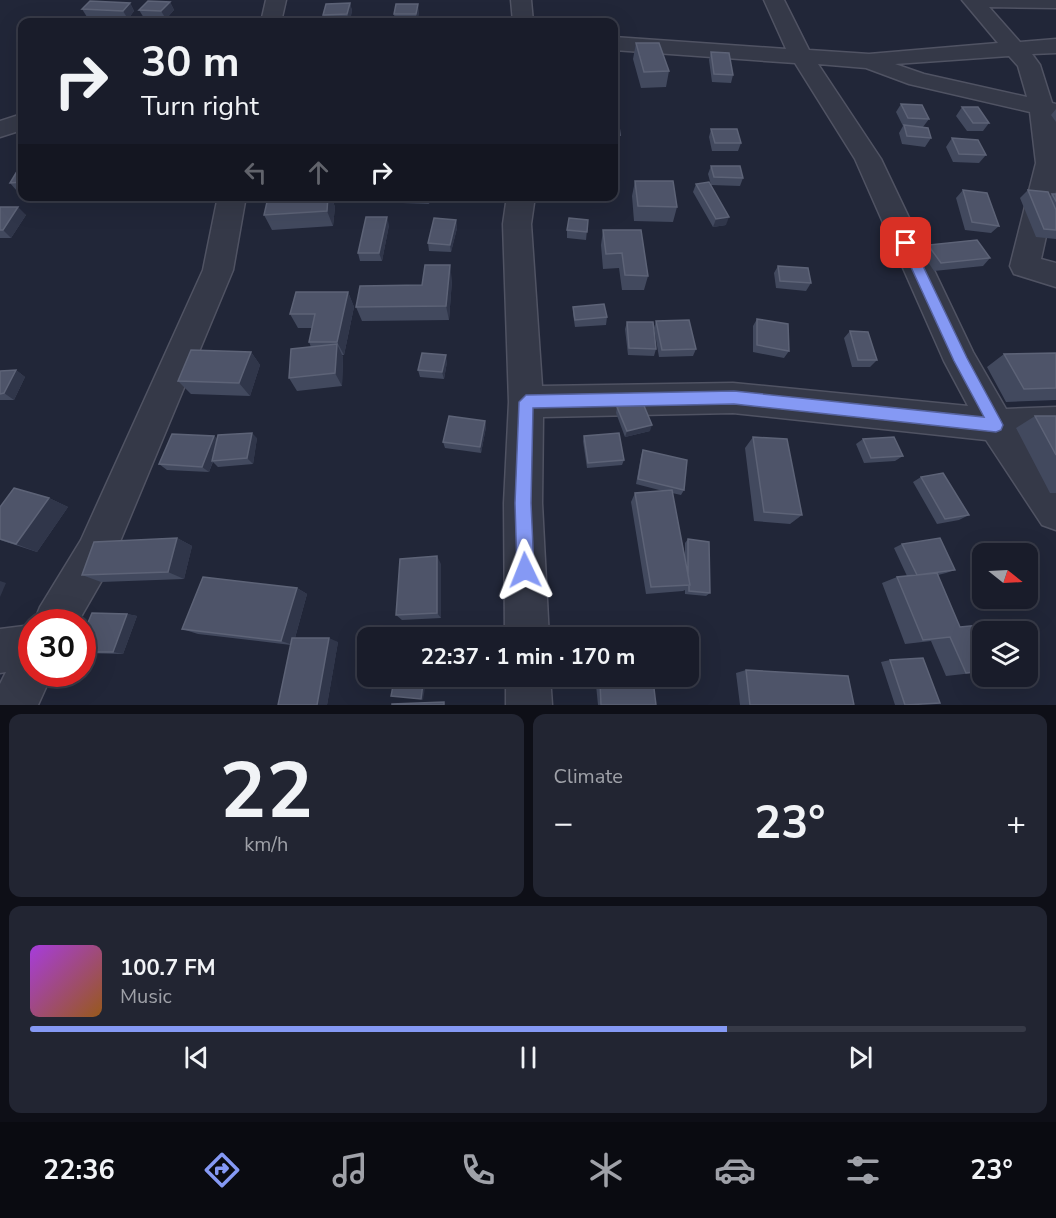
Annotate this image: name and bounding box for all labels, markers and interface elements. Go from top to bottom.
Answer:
text: 30 m [141,34,240,91]
icon: right [42,42,120,120]
text: Turn right [141,88,259,125]
icon: left [239,156,272,189]
icon: ahead [302,156,335,189]
icon: right [365,156,398,189]
pin [880,217,931,268]
icon: arrive [889,226,922,259]
position arrow [493,538,557,602]
north arrow [972,543,1038,609]
map controls [972,543,1038,687]
speed limit sign: 30 [18,609,96,687]
button: layers [972,621,1038,687]
text: 22:37 · 1 min · 170 m [421,642,635,672]
text: 22 [219,738,313,845]
text: Climate [554,763,623,790]
text: 23° [754,793,825,854]
text: − [554,801,573,846]
text: + [1006,801,1026,846]
text: km/h [244,831,288,858]
text: 100.7 FM [120,953,216,983]
text: Music [120,983,172,1010]
icon: previous [180,1041,213,1074]
icon: pause [512,1041,545,1074]
icon: next [844,1041,877,1074]
icon: directions [201,1149,243,1191]
icon: music [329,1149,371,1191]
icon: phone [457,1149,499,1191]
icon: climate [585,1149,627,1191]
icon: car [714,1149,756,1191]
icon: filters [842,1149,884,1191]
text: 22:36 [43,1152,115,1189]
text: 23° [970,1152,1013,1189]

